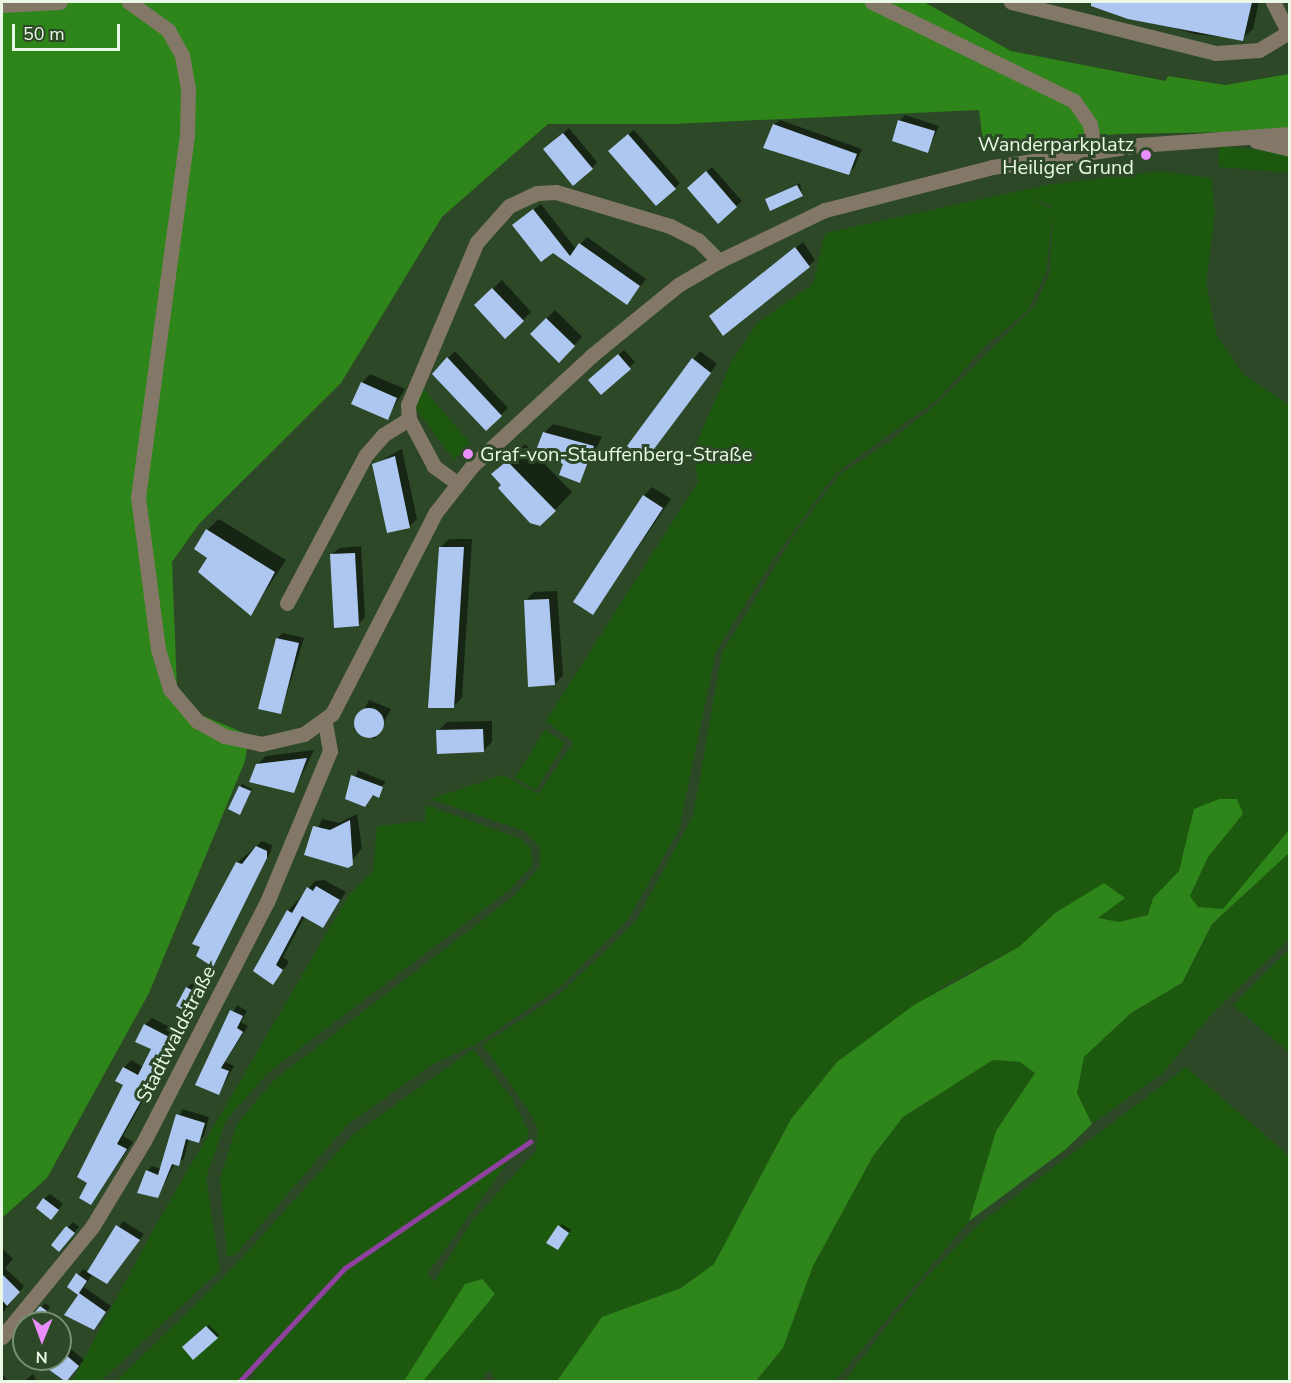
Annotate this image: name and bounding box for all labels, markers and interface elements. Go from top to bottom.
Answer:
scale bar [15,12,123,50]
text: 50 m [23,22,65,46]
place label: Wanderparkplatz Heiliger Grund [978,132,1134,179]
marker: Wanderparkplatz Heiliger Grund [1139,148,1153,162]
place label: Graf-von-Stauffenberg-Straße [480,442,752,466]
marker: Graf-von-Stauffenberg-Straße [461,447,475,461]
street label: Stadtwaldstraße [131,962,221,1106]
north arrow [12,1311,72,1371]
text: N [36,1346,48,1368]

